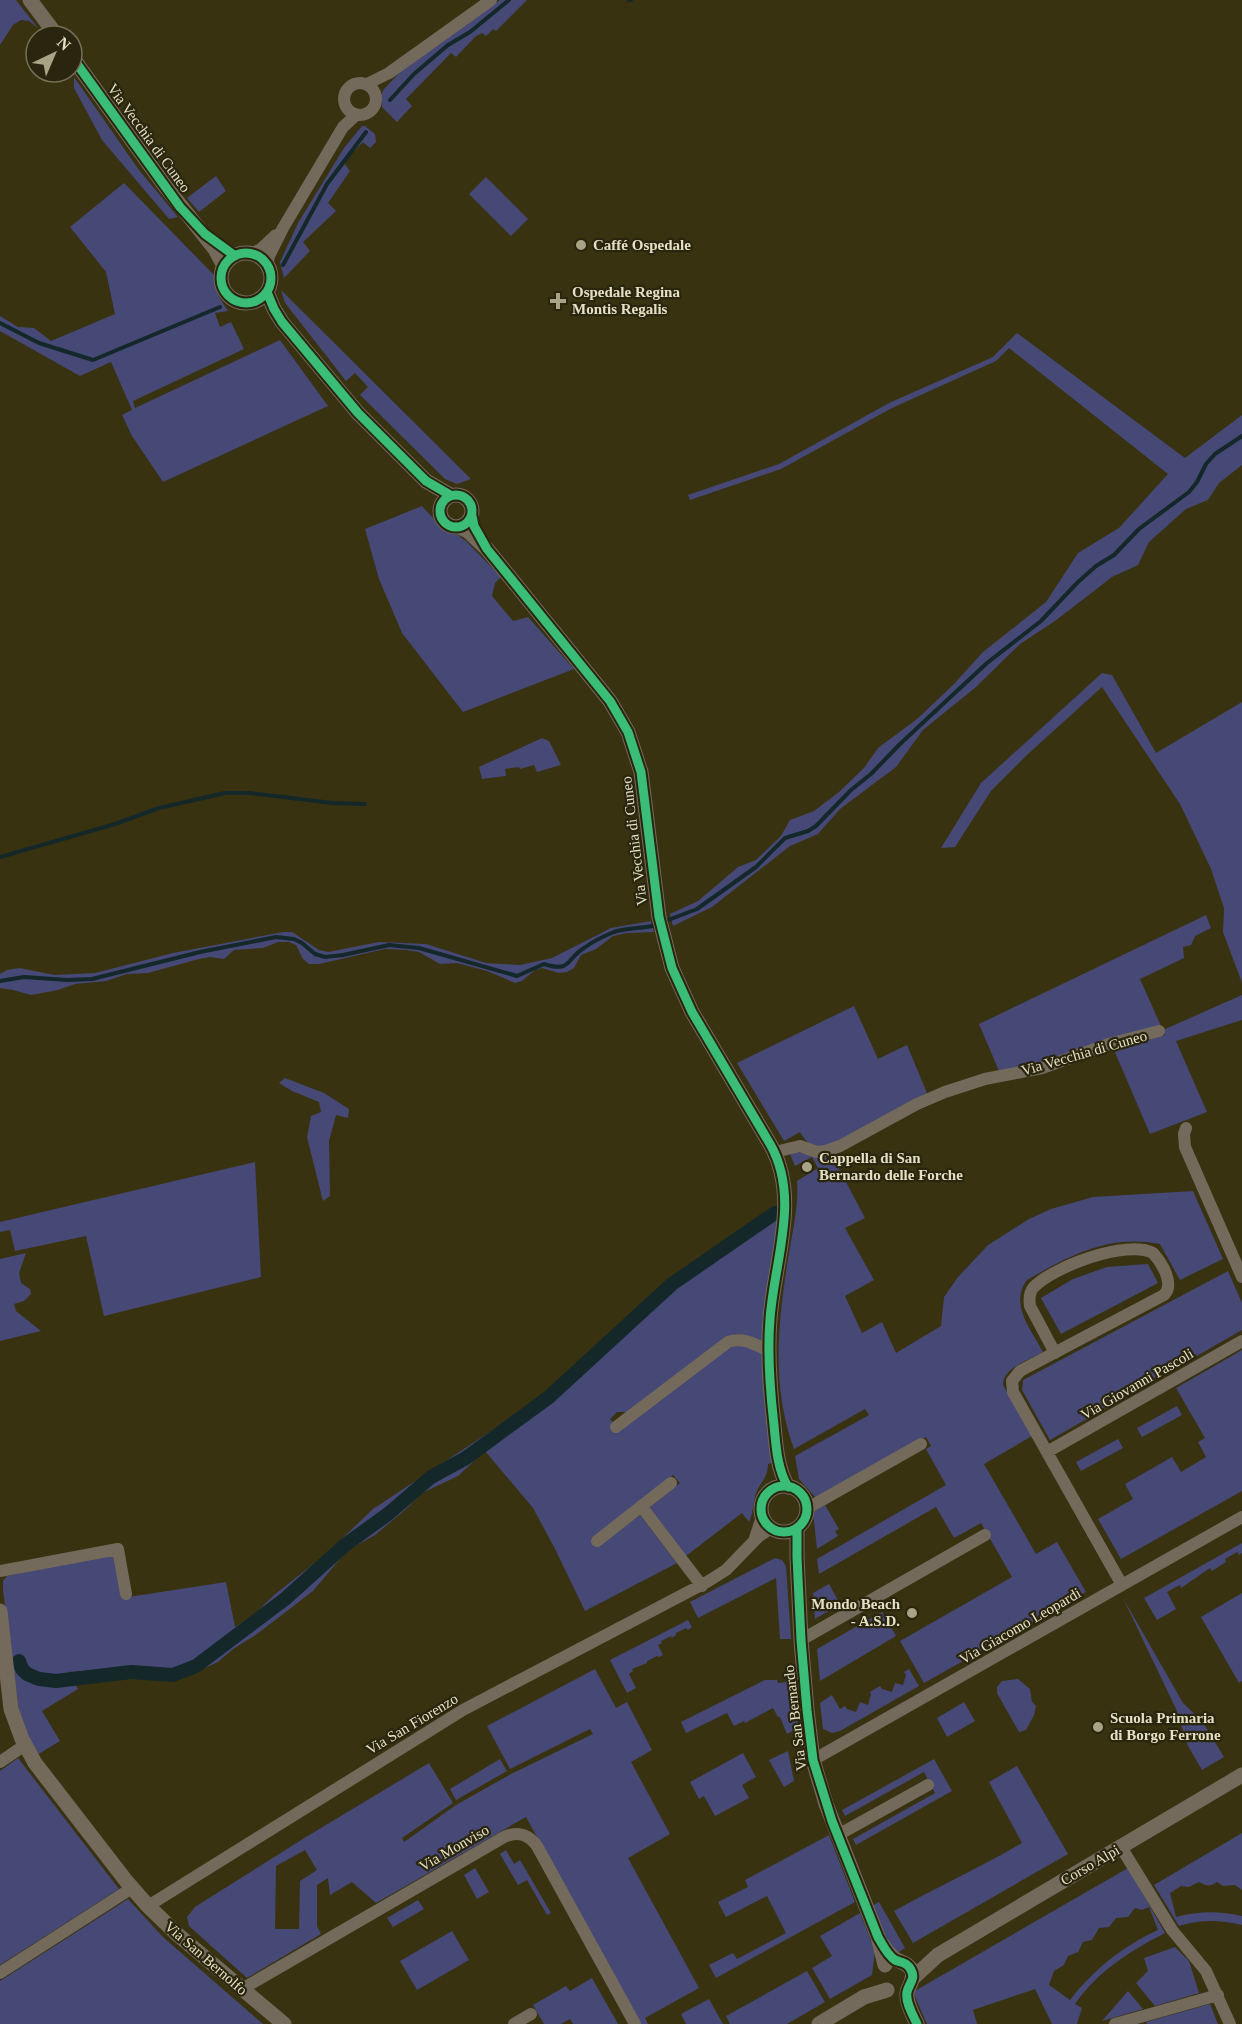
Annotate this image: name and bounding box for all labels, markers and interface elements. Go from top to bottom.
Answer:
north arrow [24,24,84,84]
text: N [54,33,74,54]
street label: Via Vecchia di Cuneo [104,81,194,195]
place label: Caffé Ospedale [593,237,691,253]
marker: Caffé Ospedale [574,238,588,252]
place label: Ospedale Regina Montis Regalis [572,284,680,317]
marker: Ospedale Regina Montis Regalis [549,292,567,310]
street label: Via Vecchia di Cuneo [618,775,650,907]
street label: Via Vecchia di Cuneo [1019,1027,1149,1079]
place label: Cappella di San Bernardo delle Forche [819,1150,963,1183]
marker: Cappella di San Bernardo delle Forche [800,1160,814,1174]
street label: Via Giovanni Pascoli [1078,1345,1196,1423]
street label: Via Giacomo Leopardi [957,1585,1083,1667]
place label: Mondo Beach - A.S.D. [811,1596,901,1629]
marker: Mondo Beach - A.S.D. [905,1606,919,1620]
street label: Via San Bernardo [781,1664,809,1772]
street label: Via San Fiorenzo [363,1690,461,1758]
place label: Scuola Primaria di Borgo Ferrone [1110,1710,1221,1743]
marker: Scuola Primaria di Borgo Ferrone [1091,1720,1105,1734]
street label: Via Monviso [416,1822,492,1874]
street label: Corso Alpi [1058,1842,1122,1888]
street label: Via San Bernolfo [161,1918,251,1998]

